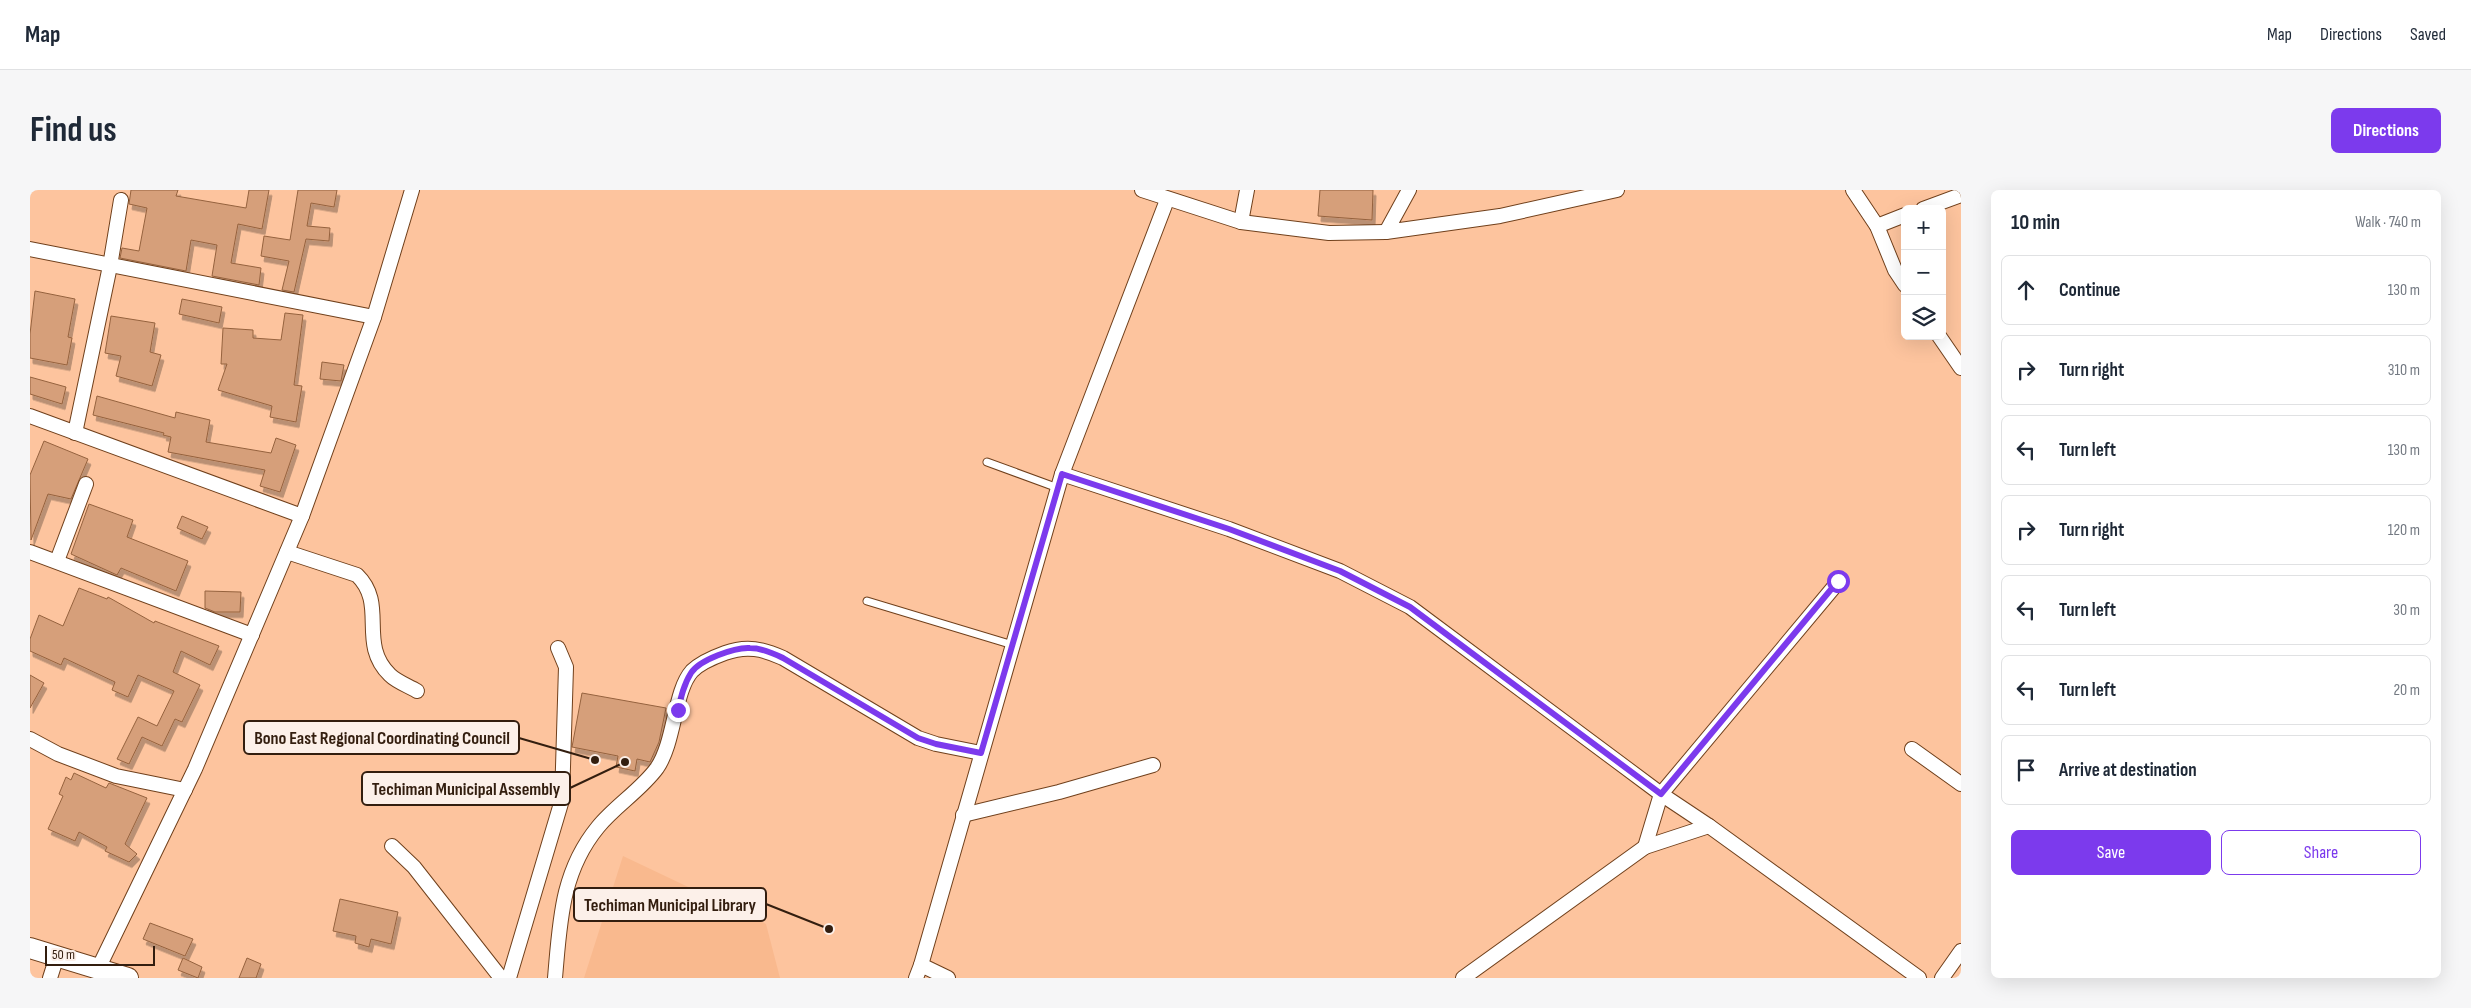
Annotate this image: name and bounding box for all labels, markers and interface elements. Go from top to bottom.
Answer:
text: Map [25,20,60,49]
text: Map [2267,24,2292,45]
text: Directions [2320,24,2382,45]
text: Saved [2410,24,2446,45]
button: Directions [2331,108,2441,153]
text: Find us [30,109,117,152]
map controls [1901,205,1946,340]
button: + [1901,205,1946,250]
text: 10 min [2011,210,2060,235]
text: Walk · 740 m [2355,213,2421,232]
button: − [1901,250,1946,295]
icon: ahead [2012,276,2040,304]
text: Continue [2059,279,2120,302]
text: 130 m [2388,281,2420,300]
button: layers [1901,295,1946,340]
icon: right [2012,356,2040,384]
text: Turn right [2059,359,2124,382]
text: 310 m [2388,361,2420,380]
icon: left [2012,436,2040,464]
text: Turn left [2059,439,2116,462]
text: 130 m [2388,441,2420,460]
icon: right [2012,516,2040,544]
text: Turn right [2059,519,2124,542]
text: 120 m [2388,521,2420,540]
route start [1827,570,1850,593]
icon: left [2012,596,2040,624]
text: Turn left [2059,599,2116,622]
text: 30 m [2393,601,2420,620]
icon: left [2012,676,2040,704]
text: Turn left [2059,679,2116,702]
text: 20 m [2393,681,2420,700]
route end [667,699,690,722]
callout: Bono East Regional Coordinating Council [244,721,519,754]
text: Bono East Regional Coordinating Council [254,728,510,749]
icon: arrive [2012,756,2040,784]
text: Arrive at destination [2059,759,2197,782]
callout: Techiman Municipal Assembly [362,772,570,805]
text: Techiman Municipal Assembly [372,779,561,800]
button: Save [2011,830,2211,875]
button: Share [2221,830,2421,875]
callout: Techiman Municipal Library [574,888,766,921]
text: Techiman Municipal Library [584,895,757,916]
scale bar [45,943,155,966]
text: 50 m [52,946,75,963]

